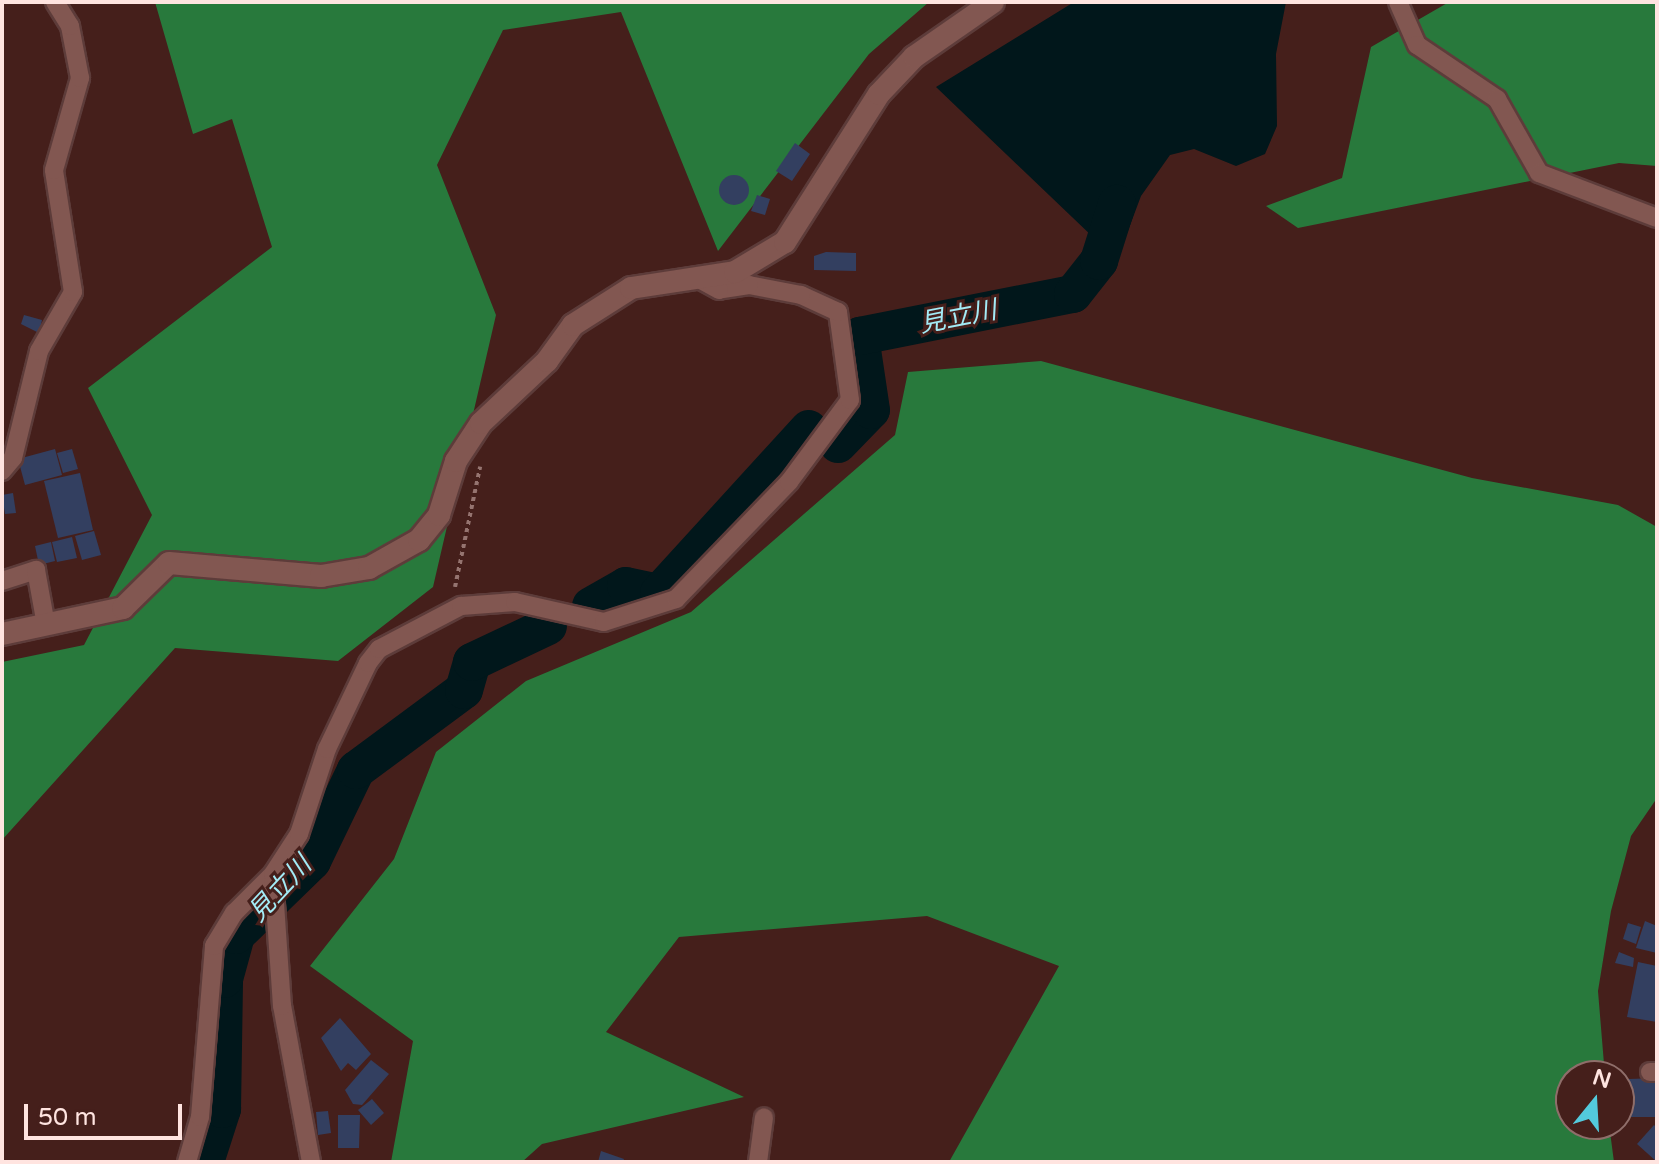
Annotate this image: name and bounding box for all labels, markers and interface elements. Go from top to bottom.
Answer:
water label: 見立川 [917,294,999,340]
water label: 見立川 [242,850,318,928]
north arrow [1555,1060,1635,1140]
text: N [1589,1064,1614,1094]
scale bar [28,1088,186,1138]
text: 50 m [38,1103,96,1132]

